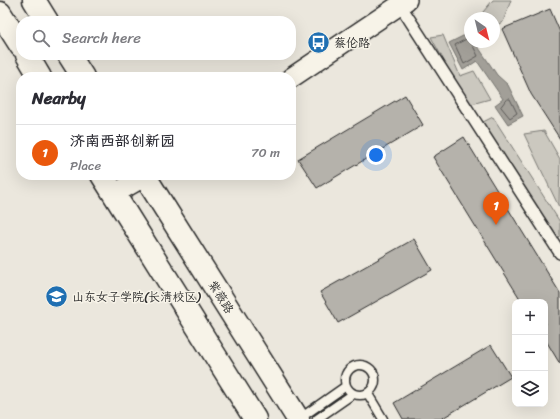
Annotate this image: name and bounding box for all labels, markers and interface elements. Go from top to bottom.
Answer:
north arrow [464,12,500,48]
search box [16,16,296,60]
text: Search here [62,25,141,51]
icon: search [30,27,52,49]
bus stop icon: 蔡伦路 [305,30,331,56]
place label: 蔡伦路 [334,32,370,54]
text: Nearby [32,83,86,113]
text: 济南西部创新园 [70,128,175,154]
text: 1 [42,141,48,164]
text: 70 m [251,141,280,164]
your location [366,145,386,165]
text: Place [70,154,101,177]
pin: 1 [483,192,509,225]
street label: 紫薇路 [202,276,240,318]
school or university icon: 山东女子学院(长清校区) [43,284,69,310]
place label: 山东女子学院(长清校区) [72,286,201,308]
map controls [512,299,548,407]
button: + [512,299,548,335]
button: − [512,335,548,371]
button: layers [512,371,548,407]

